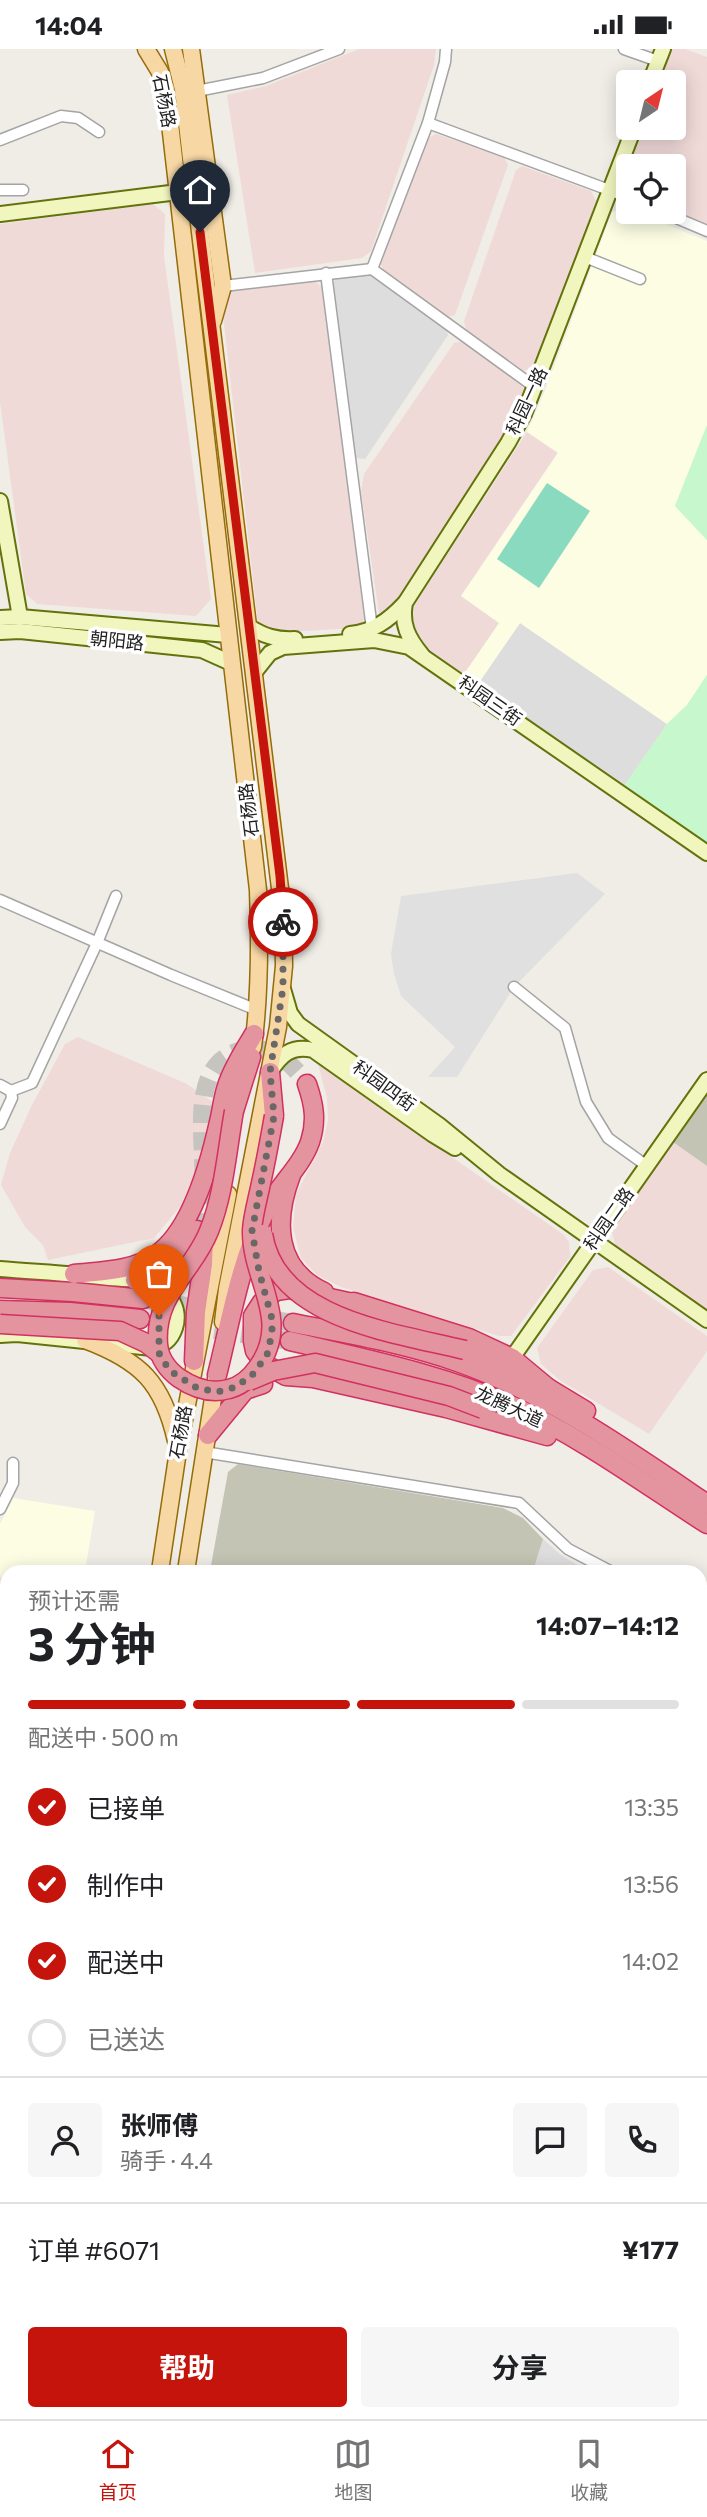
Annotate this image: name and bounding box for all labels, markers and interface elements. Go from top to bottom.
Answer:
text: 14:04 [35,9,103,40]
north arrow [616,70,686,140]
map controls [616,70,686,224]
street label: 石杨路 [149,72,181,129]
button: locate [616,154,686,224]
pin [170,160,230,232]
icon: home [181,171,219,209]
street label: 科园一路 [501,363,551,438]
street label: 朝阳路 [89,626,145,654]
street label: 科园三街 [455,671,526,730]
street label: 石杨路 [234,782,262,838]
courier [248,887,318,957]
icon: bike [264,903,302,941]
street label: 科园四街 [349,1055,420,1115]
street label: 科园二路 [579,1183,638,1254]
pin [129,1244,189,1316]
icon: bag [140,1255,178,1293]
street label: 龙腾大道 [472,1381,547,1431]
street label: 石杨路 [164,1403,196,1460]
text: 预计还需 [28,1586,120,1614]
text: 14:07–14:12 [536,1609,679,1640]
text: 3 分钟 [28,1614,156,1670]
text: 配送中 · 500 m [28,1723,179,1751]
icon: check [28,1788,66,1826]
text: 已接单 [87,1792,165,1823]
text: 13:35 [624,1793,679,1821]
icon: check [28,1865,66,1903]
text: 制作中 [87,1869,165,1900]
text: 13:56 [623,1870,679,1898]
icon: check [28,1942,66,1980]
text: 配送中 [87,1946,165,1977]
text: 14:02 [622,1947,679,1975]
text: 已送达 [87,2023,165,2054]
button: person [28,2103,102,2177]
button: chat [513,2103,587,2177]
button: phone [605,2103,679,2177]
text: 张师傅 [120,2109,198,2140]
text: 骑手 · 4.4 [120,2146,213,2174]
text: ¥177 [622,2233,679,2264]
text: 订单 #6071 [28,2234,160,2265]
button: 帮助 [28,2327,347,2407]
button: 分享 [361,2327,679,2407]
tab: 首页 [99,2435,137,2504]
tab: 地图 [334,2435,372,2504]
tab: 收藏 [570,2435,608,2504]

